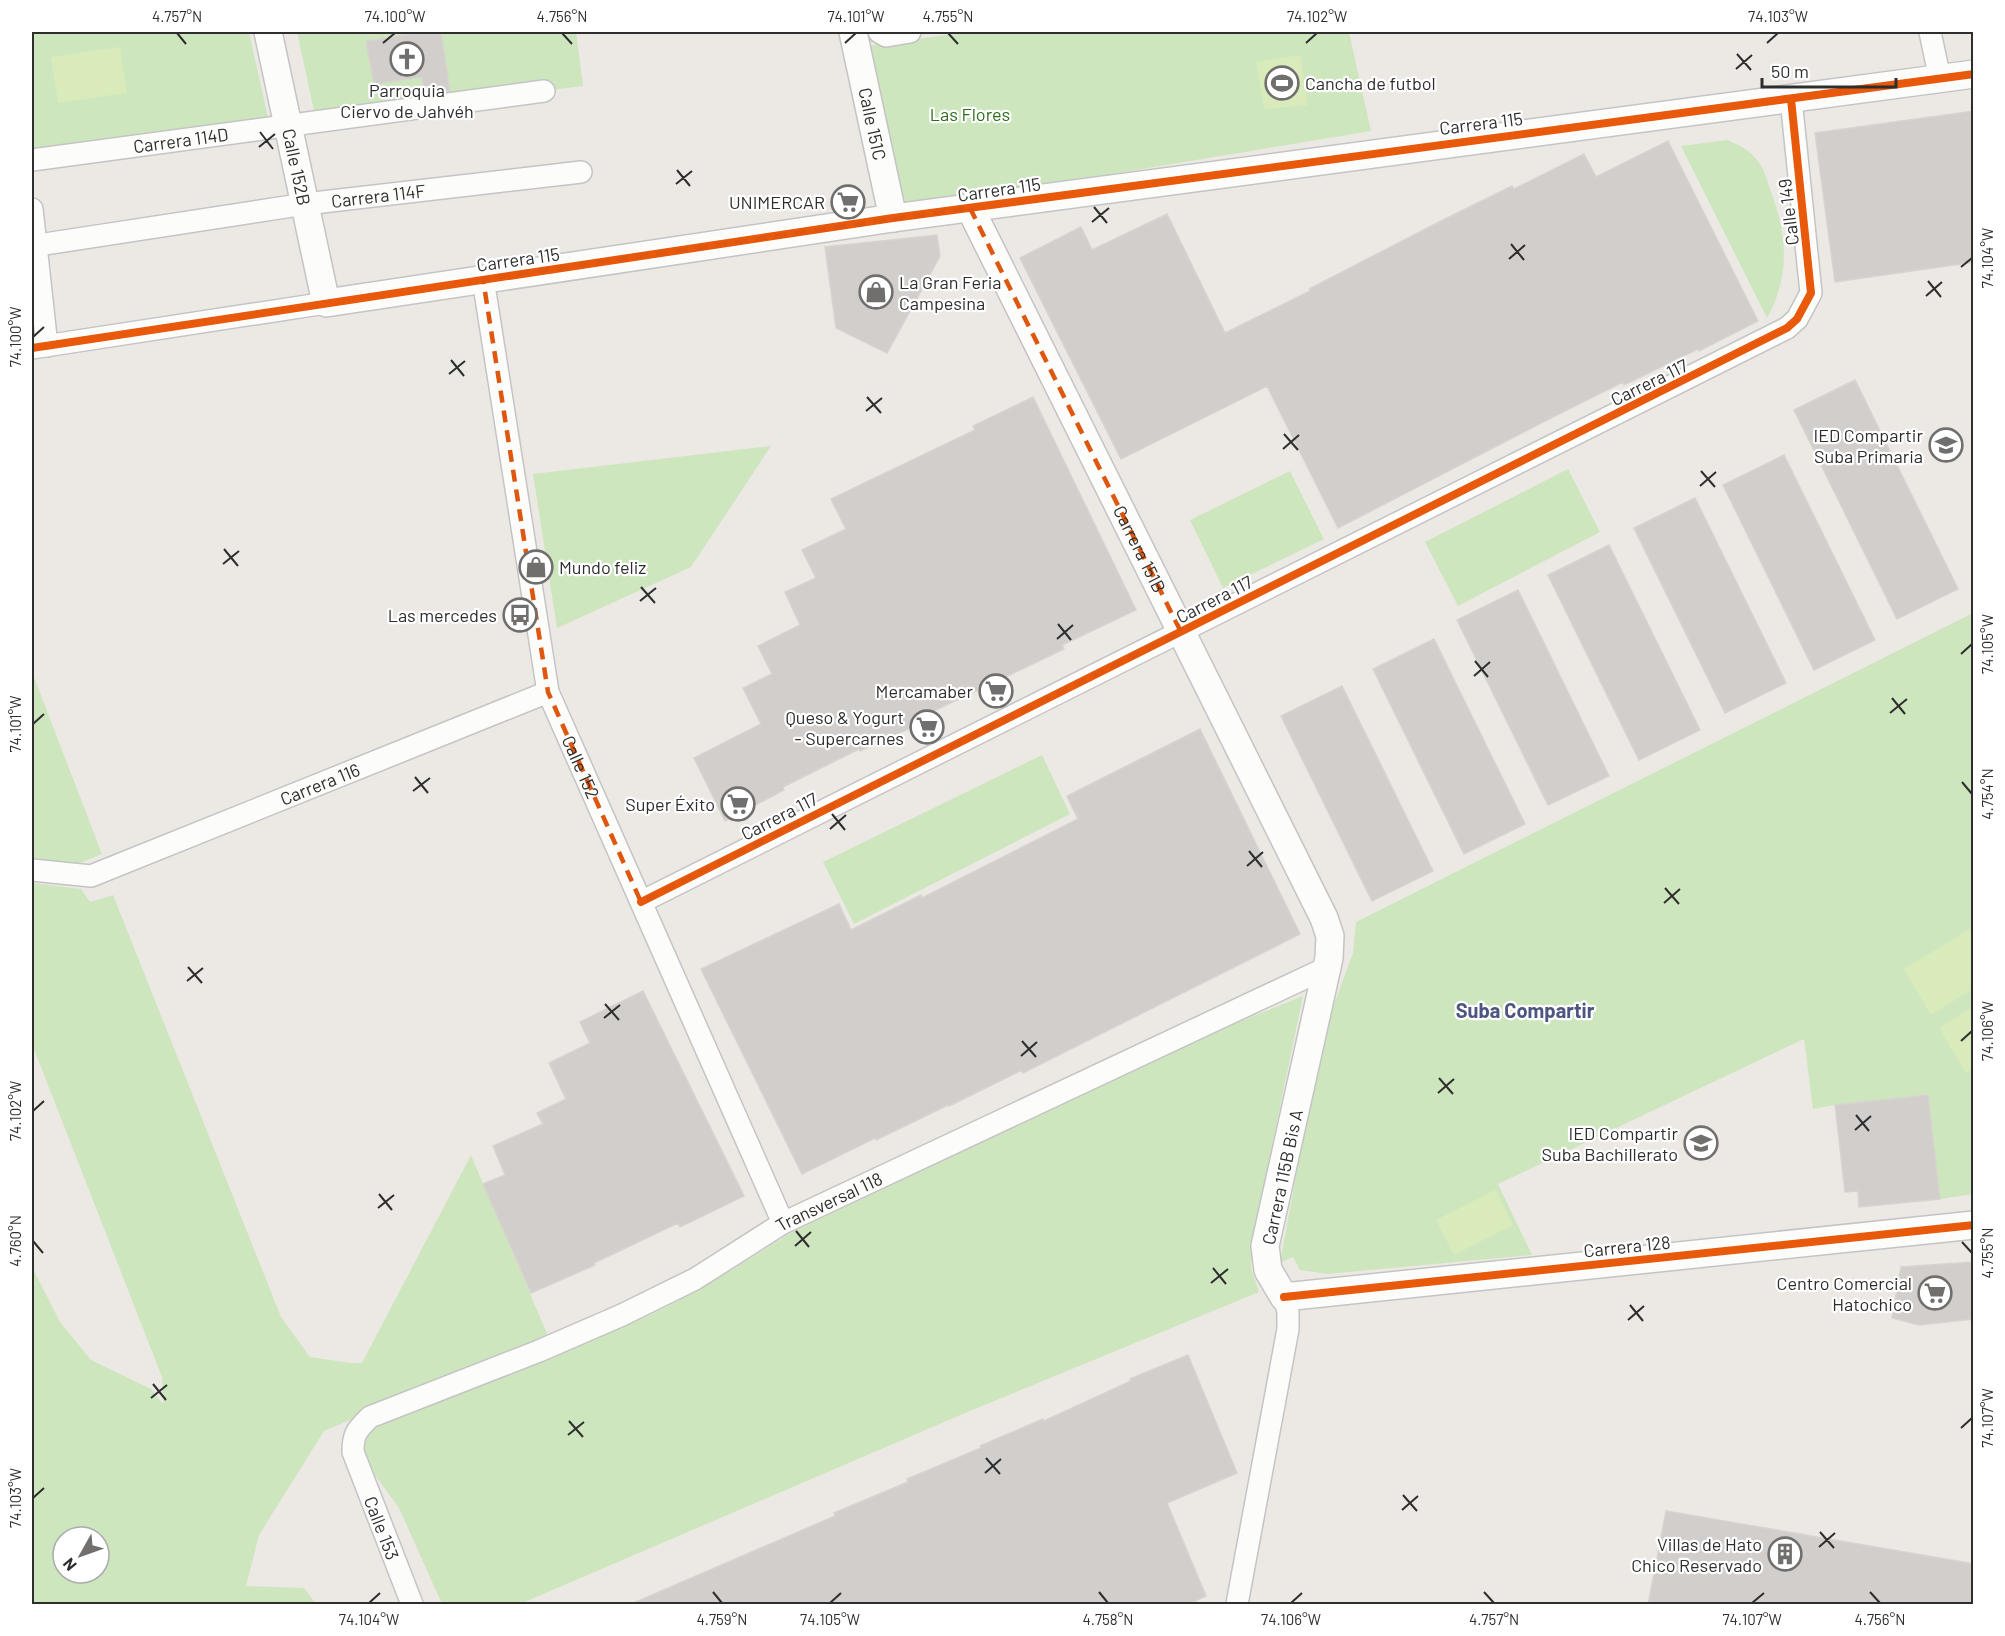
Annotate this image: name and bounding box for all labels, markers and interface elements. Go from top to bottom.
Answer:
text: 4.757°N [152,7,202,25]
text: 74.100°W [365,7,425,25]
text: 4.756°N [537,7,587,25]
text: 74.101°W [828,7,884,25]
text: 4.755°N [923,7,973,25]
text: 74.102°W [1287,7,1347,25]
text: 74.103°W [1748,7,1808,25]
church icon: Parroquia Ciervo de Jahvéh [389,41,425,77]
scale bar [1762,51,1896,89]
text: 50 m [1771,60,1809,82]
sports icon: Cancha de futbol [1264,65,1300,101]
place label: Cancha de futbol [1305,72,1436,94]
place label: Parroquia Ciervo de Jahvéh [340,79,474,122]
street label: Calle 151C [854,85,891,162]
park label: Las Flores [930,103,1010,125]
street label: Carrera 115 [1438,107,1524,139]
street label: Carrera 114D [132,123,230,157]
street label: Calle 152B [278,126,316,207]
street label: Carrera 115 [956,172,1042,206]
street label: Calle 149 [1773,177,1803,247]
street label: Carrera 114F [330,179,427,212]
supermarket icon: UNIMERCAR [830,184,866,220]
place label: UNIMERCAR [729,191,825,213]
text: 74.104°W [1978,228,1996,288]
street label: Carrera 115 [475,242,561,276]
place label: La Gran Feria Campesina [899,271,1002,314]
shop icon: La Gran Feria Campesina [858,274,894,310]
text: 74.100°W [6,307,24,367]
street label: Carrera 117 [1607,354,1692,410]
place label: IED Compartir Suba Primaria [1813,424,1923,467]
school or university icon: IED Compartir Suba Primaria [1928,427,1964,463]
street label: Carrera 151B [1109,502,1171,596]
shop icon: Mundo feliz [518,549,554,585]
place label: Mundo feliz [559,556,646,578]
street label: Carrera 117 [1172,570,1256,628]
bus stop icon: Las mercedes [502,597,538,633]
place label: Las mercedes [388,604,497,626]
text: 74.105°W [1978,614,1996,674]
supermarket icon: Mercamaber [978,673,1014,709]
place label: Mercamaber [876,680,973,702]
text: 74.101°W [6,696,24,752]
place label: Queso & Yogurt - Supercarnes [786,706,904,749]
supermarket icon: Queso & Yogurt - Supercarnes [909,709,945,745]
street label: Calle 152 [558,732,605,802]
street label: Carrera 116 [277,758,363,810]
text: 4.754°N [1978,768,1996,820]
supermarket icon: Super Éxito [720,786,756,822]
street label: Carrera 117 [737,787,821,845]
place label: Super Éxito [625,793,715,815]
district label: Suba Compartir [1456,998,1595,1022]
text: 74.106°W [1978,1001,1996,1061]
text: 74.102°W [6,1081,24,1141]
street label: Carrera 115B Bis A [1257,1107,1307,1247]
place label: IED Compartir Suba Bachillerato [1542,1122,1678,1165]
school or university icon: IED Compartir Suba Bachillerato [1683,1125,1719,1161]
street label: Transversal 118 [771,1167,886,1236]
text: 4.760°N [6,1215,24,1267]
text: 4.755°N [1978,1228,1996,1278]
street label: Carrera 128 [1582,1231,1672,1261]
place label: Centro Comercial Hatochico [1777,1272,1912,1315]
supermarket icon: Centro Comercial Hatochico [1917,1275,1953,1311]
text: 74.107°W [1978,1388,1996,1448]
text: 74.103°W [6,1468,24,1528]
street label: Calle 153 [360,1493,404,1563]
north arrow [51,1525,111,1585]
place label: Villas de Hato Chico Reservado [1631,1533,1762,1576]
building icon: Villas de Hato Chico Reservado [1767,1536,1803,1572]
text: N [58,1555,80,1575]
text: 74.104°W [339,1610,399,1628]
text: 4.759°N [697,1610,747,1628]
text: 74.105°W [800,1610,860,1628]
text: 4.758°N [1083,1610,1133,1628]
text: 74.106°W [1261,1610,1321,1628]
text: 4.757°N [1469,1610,1519,1628]
text: 74.107°W [1722,1610,1782,1628]
text: 4.756°N [1855,1610,1905,1628]

